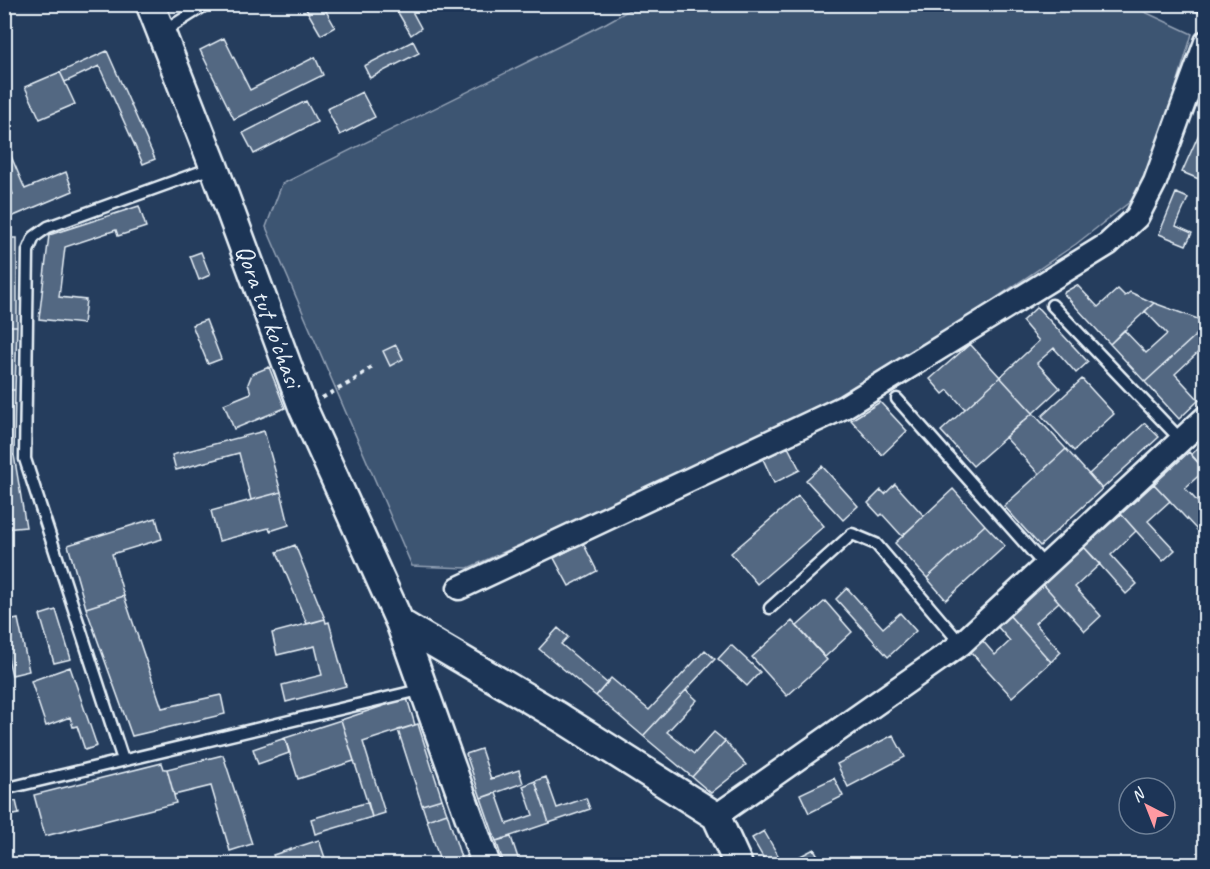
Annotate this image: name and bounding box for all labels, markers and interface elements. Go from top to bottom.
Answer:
street label: Qora tut ko'chasi [228,240,311,395]
north arrow [1117,776,1177,836]
text: N [1127,783,1150,806]

